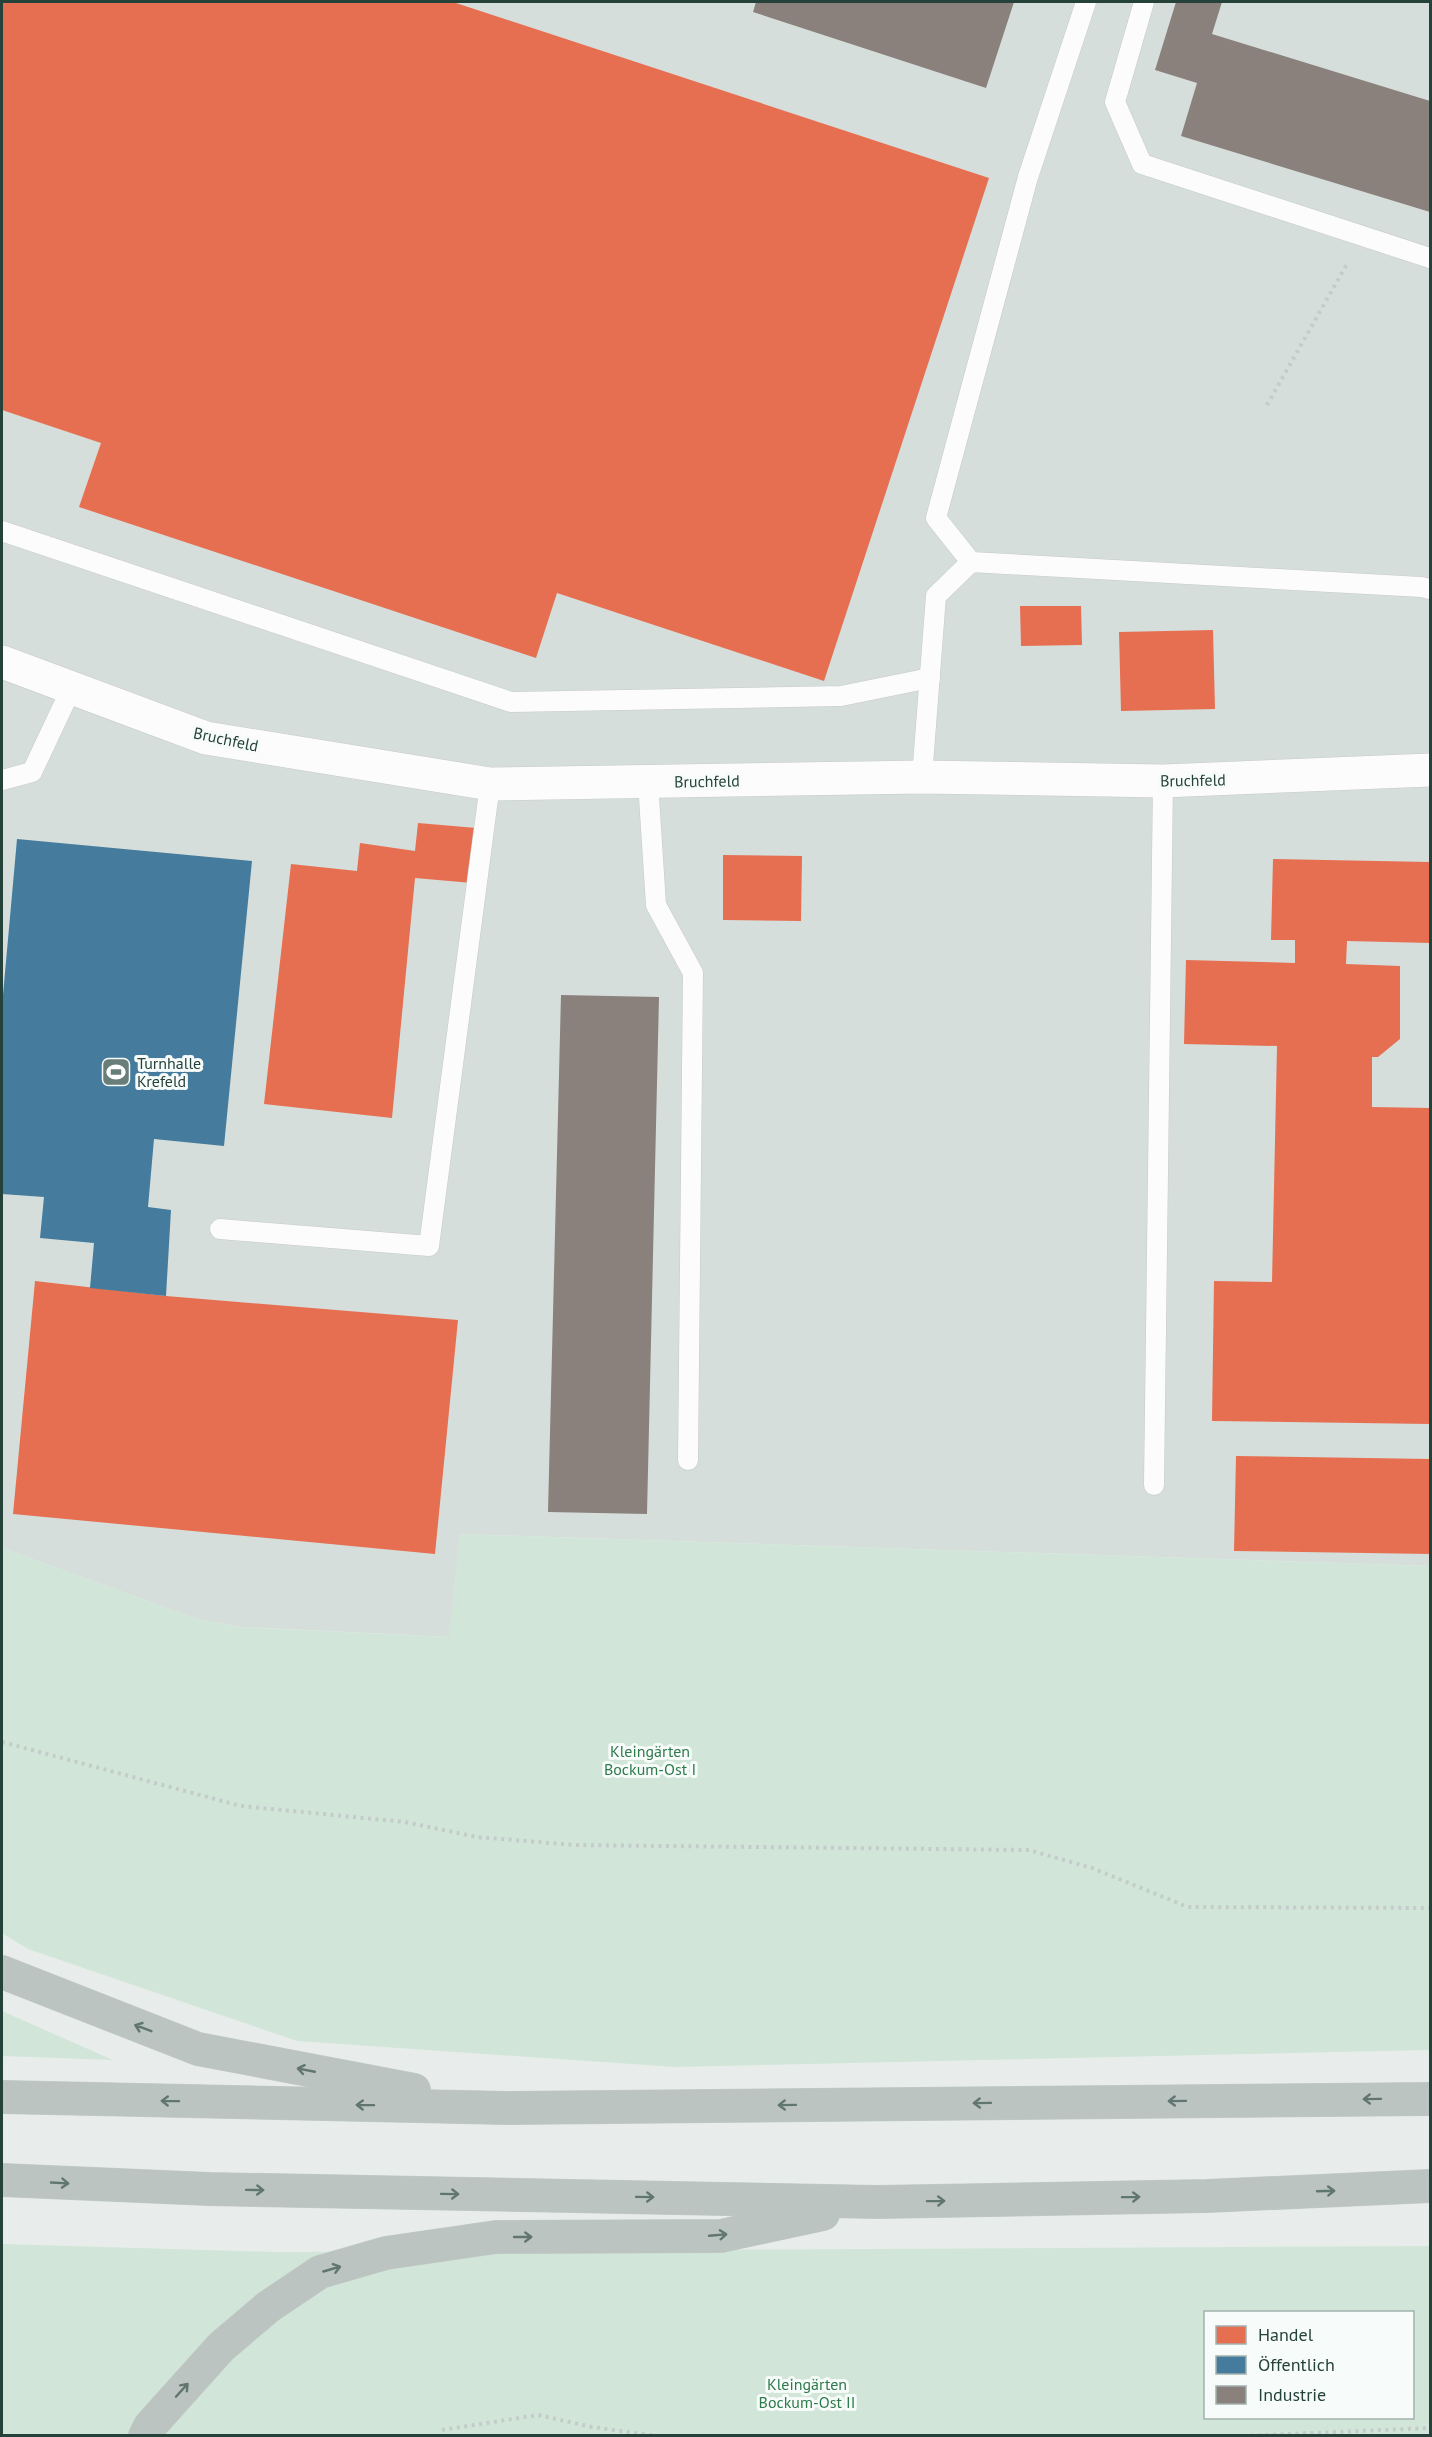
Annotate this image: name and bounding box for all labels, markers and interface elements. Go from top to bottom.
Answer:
street label: Bruchfeld [192,722,260,756]
street label: Bruchfeld [1160,769,1226,791]
street label: Bruchfeld [674,770,740,792]
place label: Turnhalle Krefeld [137,1053,201,1091]
sports icon: Turnhalle Krefeld [100,1056,132,1088]
park label: Kleingärten Bockum-Ost I [604,1741,696,1779]
one-way arrow [135,2022,153,2033]
one-way arrow [296,2064,316,2075]
one-way arrow [1363,2093,1383,2105]
one-way arrow [161,2095,181,2107]
one-way arrow [1168,2095,1188,2107]
one-way arrow [973,2097,993,2109]
one-way arrow [355,2099,375,2111]
one-way arrow [778,2099,798,2111]
one-way arrow [49,2177,69,2188]
one-way arrow [244,2185,264,2196]
one-way arrow [1316,2185,1336,2196]
one-way arrow [439,2188,459,2200]
one-way arrow [1121,2191,1141,2203]
one-way arrow [634,2192,654,2203]
one-way arrow [926,2195,946,2206]
one-way arrow [708,2229,728,2240]
one-way arrow [513,2231,533,2243]
one-way arrow [322,2263,341,2274]
legend [1204,2311,1414,2419]
text: Handel [1258,2323,1314,2346]
text: Öffentlich [1258,2353,1335,2376]
park label: Kleingärten Bockum-Ost II [759,2374,855,2412]
one-way arrow [175,2383,189,2398]
text: Industrie [1258,2383,1326,2406]

